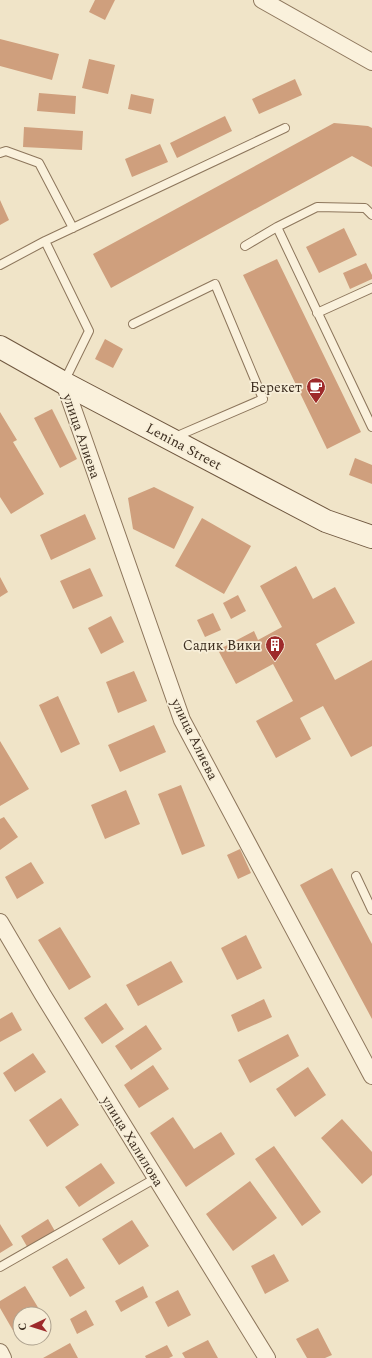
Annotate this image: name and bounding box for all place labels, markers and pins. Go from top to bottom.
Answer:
cafe icon: Берекет [305,376,327,404]
place label: Берекет [250,377,302,398]
building icon: Садик Вики [264,634,286,662]
place label: Садик Вики [183,635,261,656]

